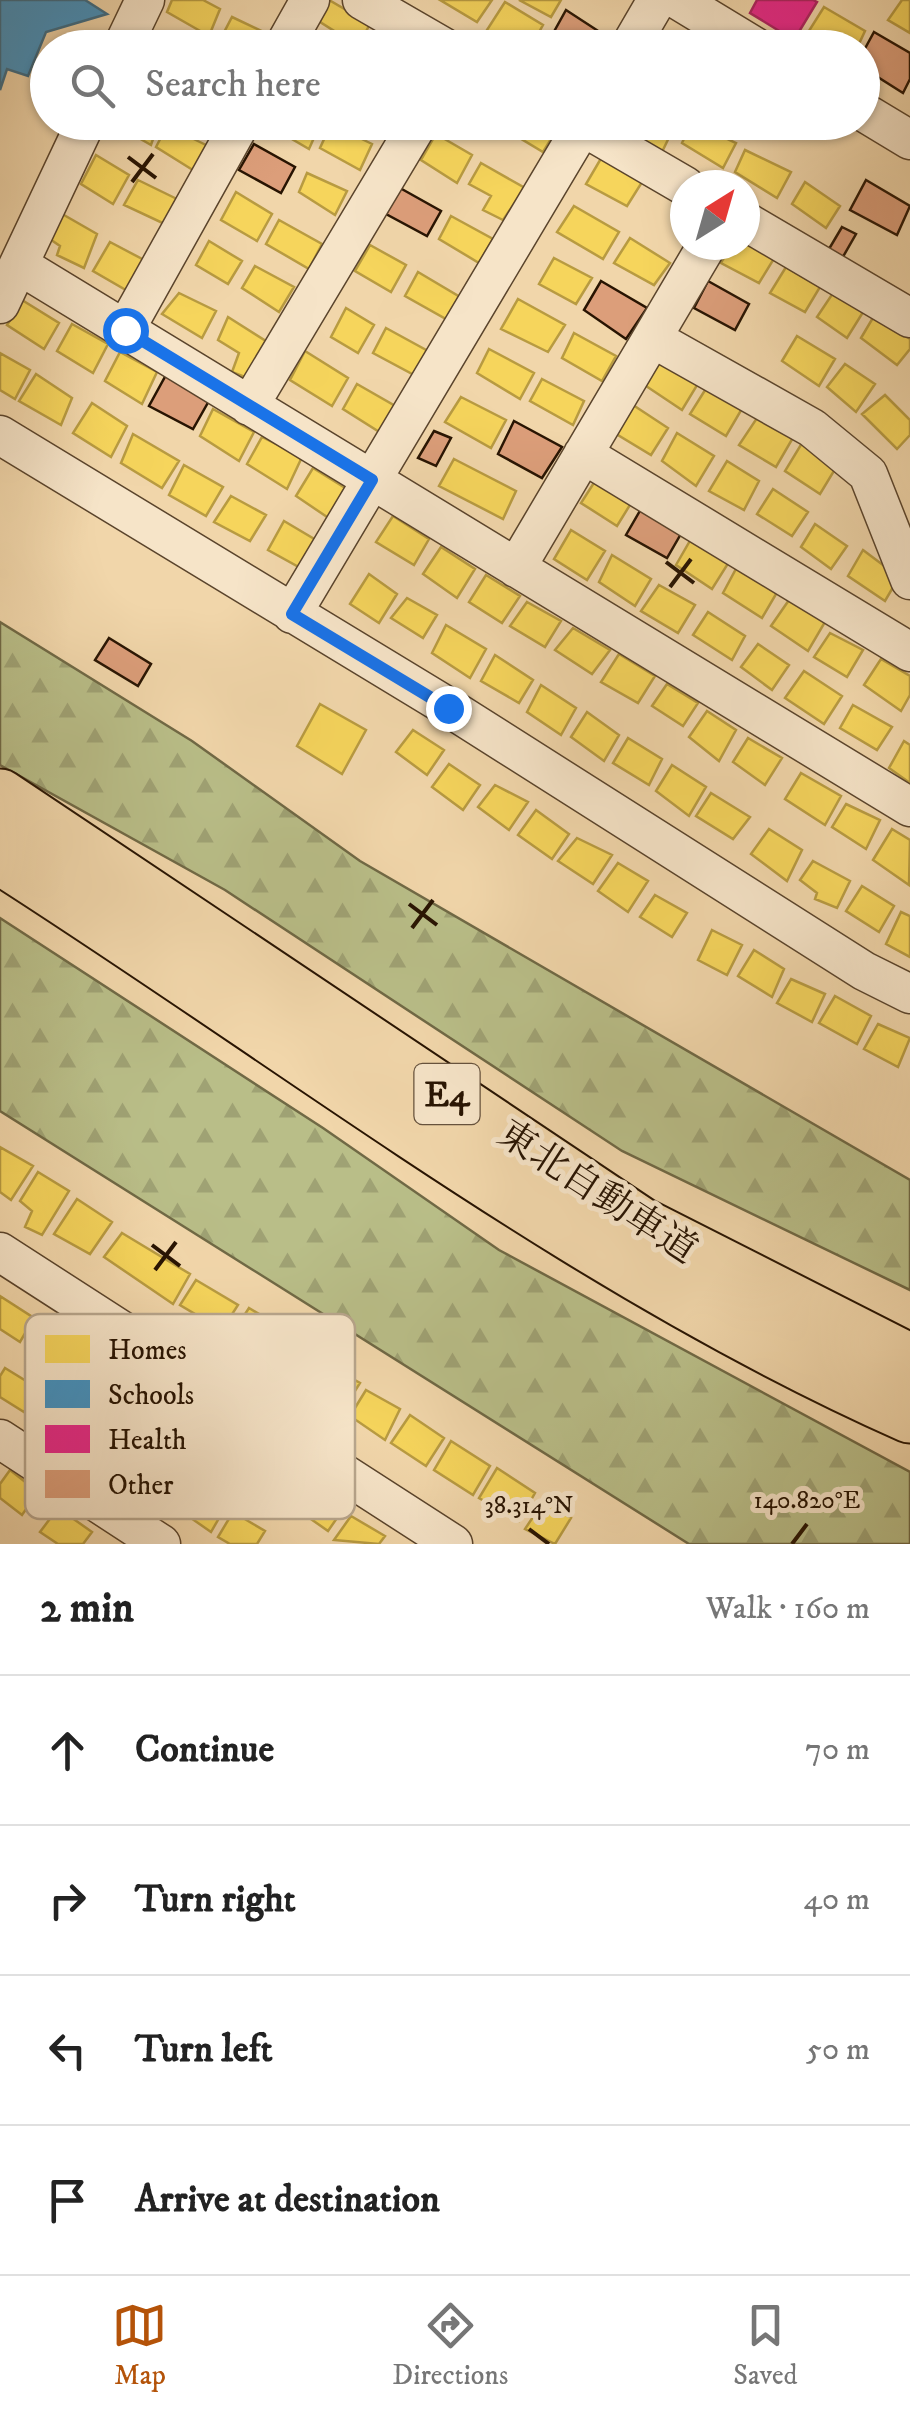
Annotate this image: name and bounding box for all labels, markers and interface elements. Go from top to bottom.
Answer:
search box [30,30,880,140]
icon: search [65,58,120,113]
text: Search here [145,61,321,109]
north arrow [670,170,760,260]
route start [103,308,149,354]
route end [426,686,472,732]
road number: E4 [414,1064,480,1124]
street label: 東北自動車道 [488,1110,706,1275]
legend [25,1314,355,1519]
text: Homes [108,1333,187,1368]
text: Schools [108,1378,194,1413]
text: Health [108,1423,187,1458]
text: Other [108,1468,174,1503]
text: 140.820°E [754,1485,860,1516]
text: 38.314°N [484,1490,574,1521]
text: 2 min [40,1583,134,1635]
text: Walk · 160 m [706,1589,870,1629]
icon: ahead [40,1723,95,1778]
text: Continue [135,1726,274,1774]
text: 70 m [805,1730,870,1770]
icon: right [40,1873,95,1928]
text: Turn right [135,1876,296,1924]
text: 40 m [803,1880,870,1920]
icon: left [40,2023,95,2078]
text: Turn left [135,2026,273,2074]
text: 50 m [806,2030,870,2070]
icon: arrive [40,2173,95,2228]
text: Arrive at destination [135,2176,440,2224]
tab: Map [112,2298,167,2393]
tab: Directions [392,2298,508,2393]
tab: Saved [733,2298,798,2393]

